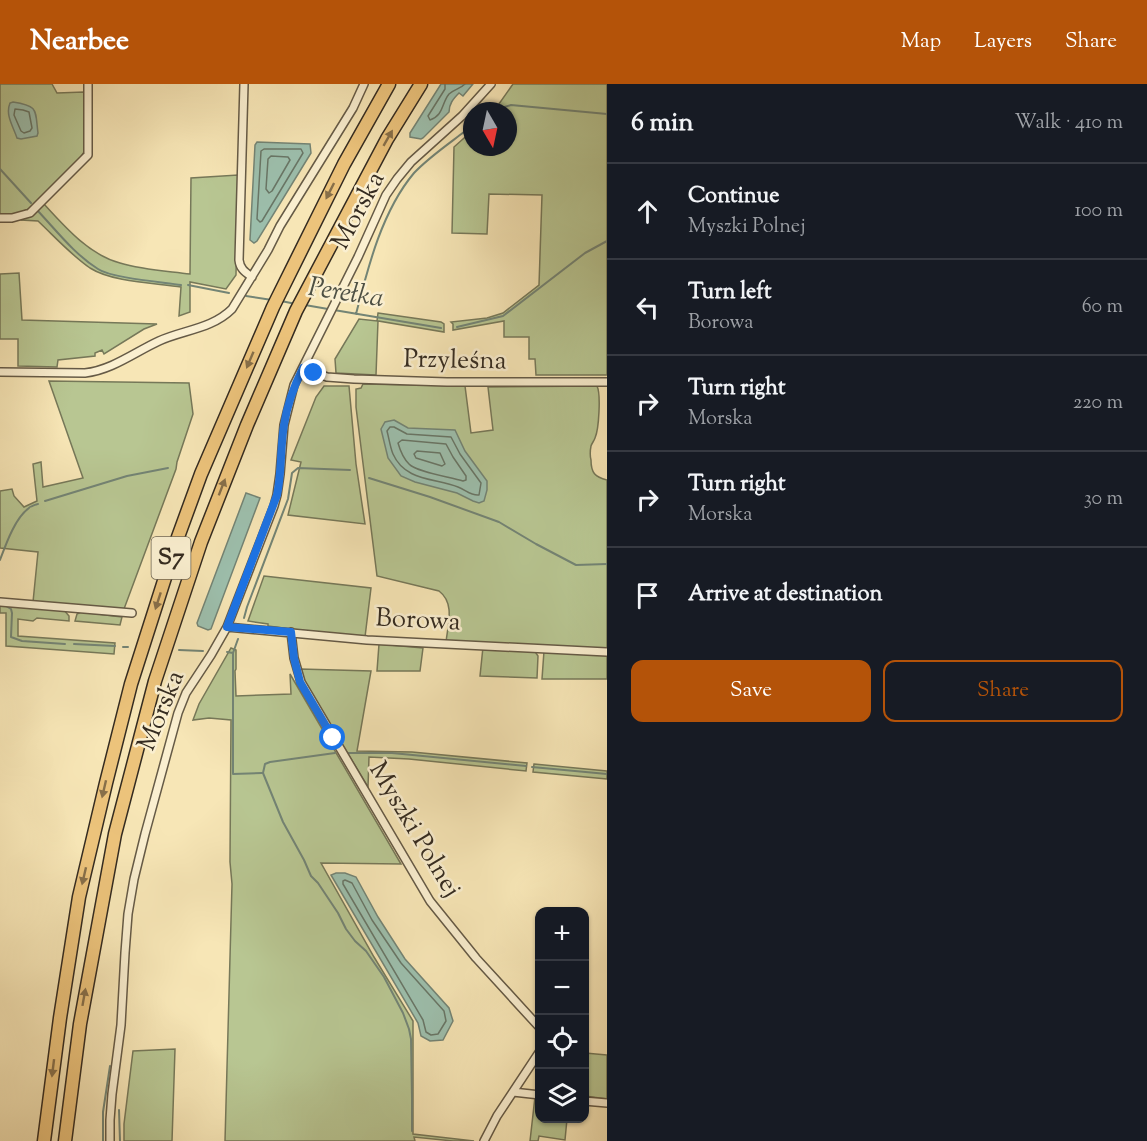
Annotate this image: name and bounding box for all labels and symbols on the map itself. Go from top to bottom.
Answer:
north arrow [463,102,517,156]
one-way arrow [383,129,393,146]
street label: Morska [323,165,395,257]
one-way arrow [326,182,335,199]
water label: Perełka [305,269,387,319]
street label: Przyleśna [403,342,507,380]
one-way arrow [245,352,255,370]
route end [300,359,326,385]
one-way arrow [218,478,227,496]
road number: S7 [152,537,190,579]
one-way arrow [152,592,162,610]
street label: Borowa [374,600,462,642]
street label: Morska [129,665,195,757]
route start [319,724,345,750]
street label: Myszki Polnej [359,755,469,905]
one-way arrow [99,779,109,798]
one-way arrow [79,867,88,886]
one-way arrow [80,988,89,1007]
one-way arrow [49,1059,58,1078]

